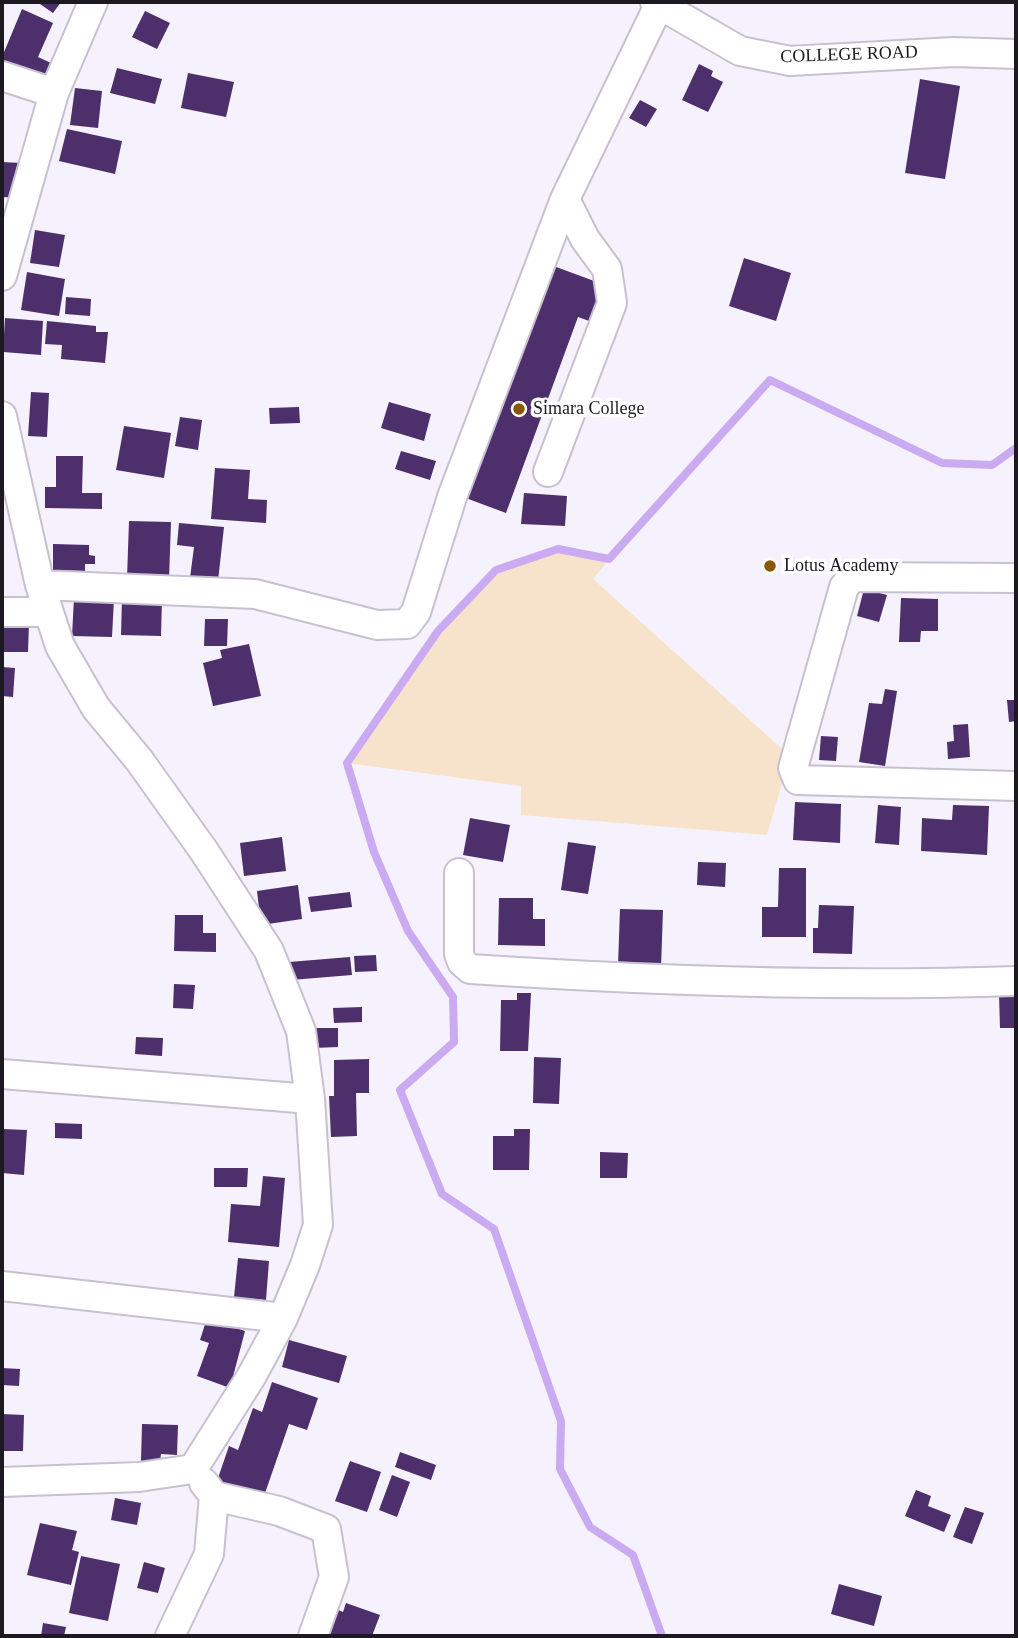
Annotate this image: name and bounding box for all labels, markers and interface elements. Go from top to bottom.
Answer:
street label: COLLEGE ROAD [780,42,918,68]
place label: Simara College [533,398,644,420]
marker: Simara College [511,401,527,417]
place label: Lotus Academy [784,555,898,577]
marker: Lotus Academy [762,558,778,574]

